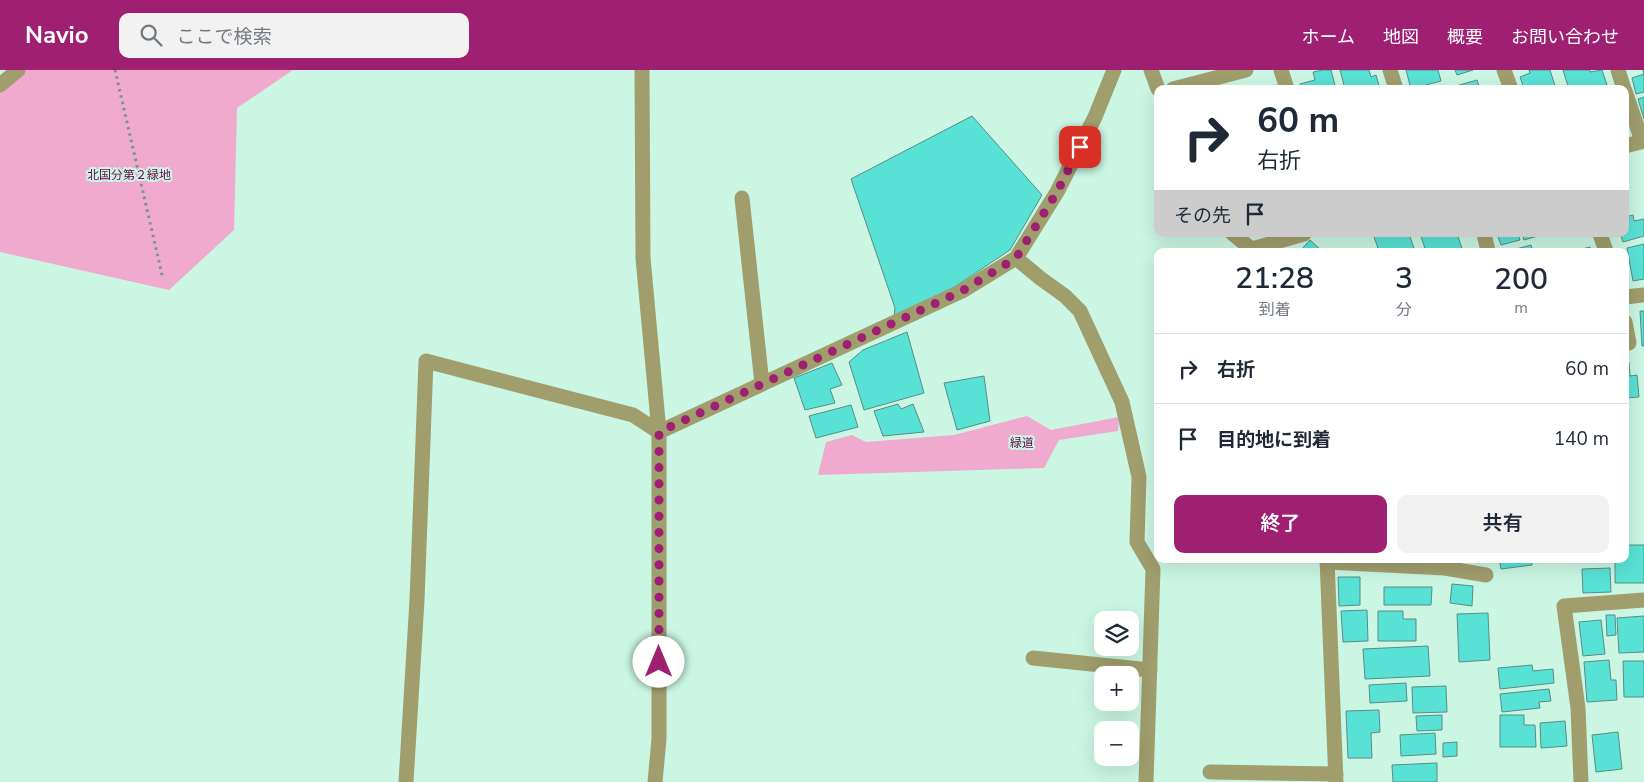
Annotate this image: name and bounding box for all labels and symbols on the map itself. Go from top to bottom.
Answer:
pin [1059,126,1101,168]
park label: 北国分第２緑地 [87,167,171,183]
park label: 緑道 [1010,435,1034,451]
position arrow [632,635,684,687]

